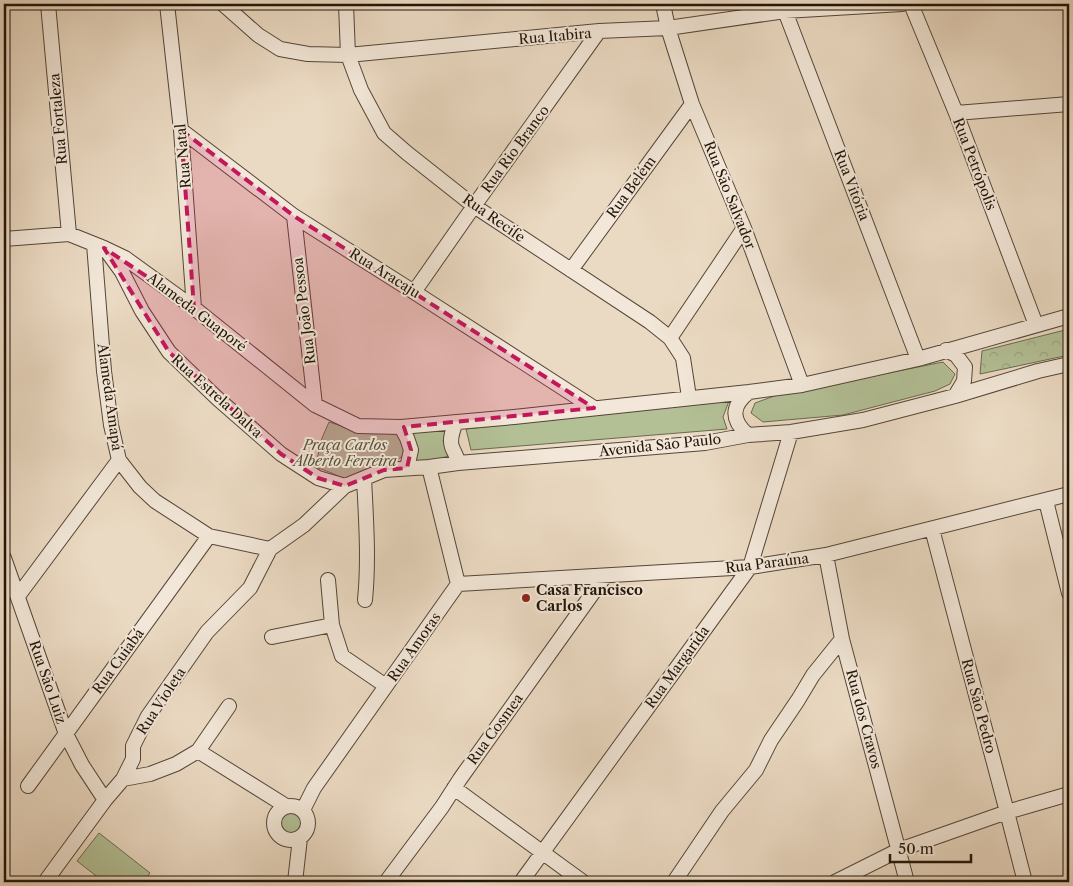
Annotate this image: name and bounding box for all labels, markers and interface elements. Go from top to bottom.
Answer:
street label: Rua Itabira [518,24,593,48]
street label: Rua Fortaleza [45,72,71,165]
street label: Rua Rio Branco [477,102,553,196]
street label: Rua Petrópolis [949,115,1001,213]
street label: Rua Natal [171,123,195,189]
street label: Rua São Salvador [700,138,760,252]
street label: Rua Vitória [830,147,874,224]
street label: Rua Belém [602,152,660,222]
street label: Rua Recife [459,190,529,246]
street label: Rua Aracaju [346,244,424,302]
street label: Rua João Pessoa [288,256,319,366]
street label: Alameda Guaporé [143,268,251,355]
street label: Alameda Amapá [93,341,127,453]
street label: Rua Estrela Dalva [168,350,267,442]
street label: Avenida São Paulo [597,430,722,460]
park label: Praça Carlos Alberto Ferreira [291,436,397,470]
street label: Rua Paraúna [724,549,810,577]
place label: Casa Francisco Carlos [536,581,643,615]
marker: Casa Francisco Carlos [520,592,532,604]
street label: Rua Amoras [384,609,444,685]
street label: Rua Margarida [641,622,713,712]
street label: Rua Cuiabá [88,624,148,697]
street label: Rua São Luiz [25,638,71,726]
street label: Rua São Pedro [958,657,1000,755]
street label: Rua Violeta [133,663,190,738]
street label: Rua dos Cravos [842,667,886,771]
street label: Rua Cosmea [463,689,527,768]
scale bar [890,831,972,863]
text: 50 m [898,839,934,858]

